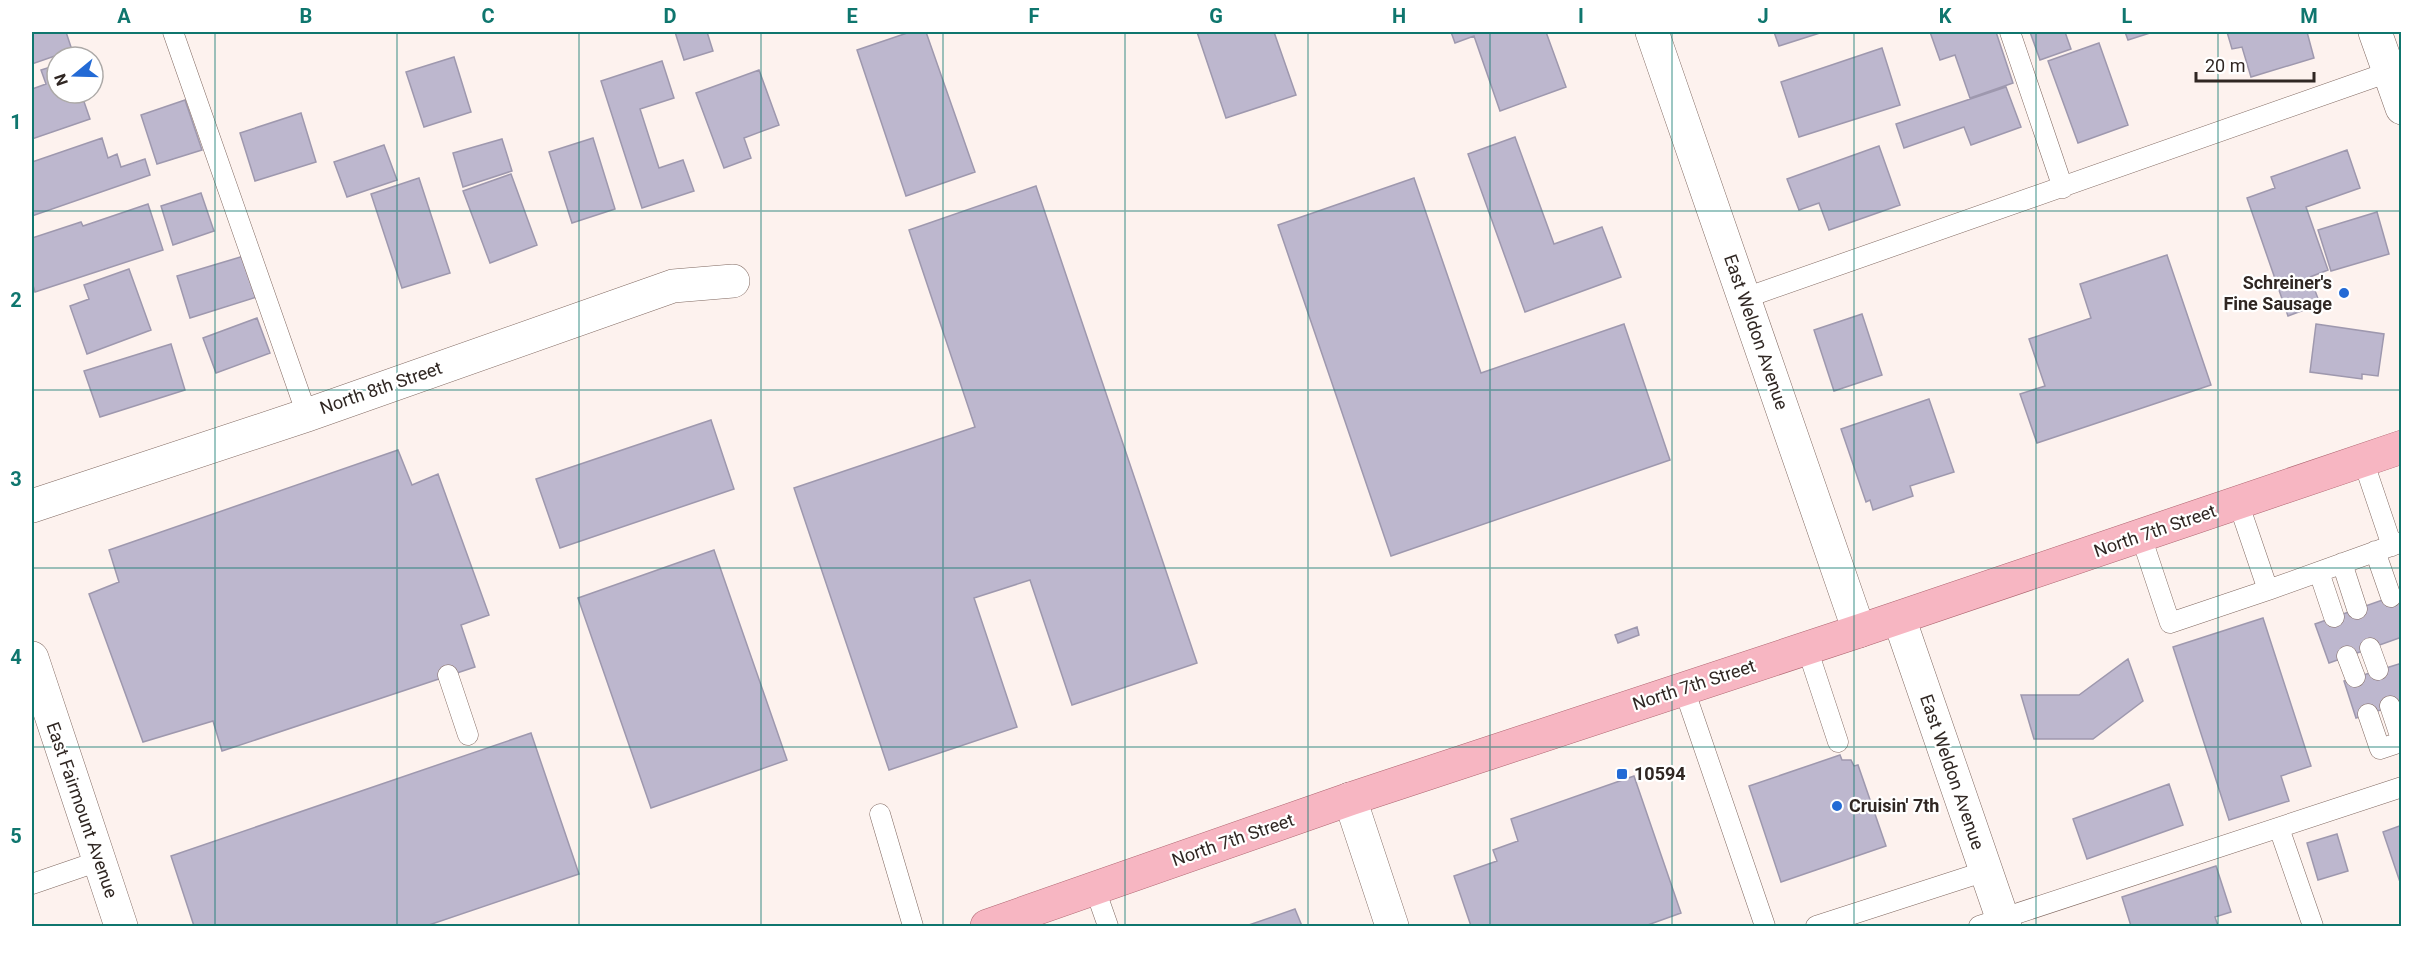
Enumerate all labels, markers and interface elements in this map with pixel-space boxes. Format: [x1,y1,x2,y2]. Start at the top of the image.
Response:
text: A [117,4,131,28]
text: B [300,4,312,28]
text: C [481,4,495,28]
text: D [664,4,677,28]
text: E [846,4,858,28]
text: F [1029,4,1040,28]
text: G [1209,4,1223,28]
text: H [1392,4,1406,28]
text: I [1578,4,1584,28]
text: J [1757,4,1769,28]
text: K [1939,4,1952,28]
text: L [2122,4,2133,28]
text: M [2300,4,2318,28]
north arrow [45,45,105,105]
scale bar [2196,45,2314,83]
text: 20 m [2205,55,2245,76]
text: N [50,71,72,88]
text: 1 [10,110,22,134]
street label: East Weldon Avenue [1720,251,1793,412]
place label: Schreiner's Fine Sausage [2223,272,2332,314]
marker: Schreiner's Fine Sausage [2337,286,2351,300]
text: 2 [10,288,22,312]
street label: North 8th Street [317,357,445,418]
text: 3 [10,467,22,491]
street label: North 7th Street [2091,500,2219,561]
text: 4 [10,645,22,669]
street label: North 7th Street [1630,655,1758,714]
street label: East Weldon Avenue [1916,691,1989,852]
street label: East Fairmount Avenue [42,719,122,901]
place label: 10594 [1634,763,1686,784]
marker: 10594 [1615,767,1629,781]
place label: Cruisin' 7th [1849,795,1939,816]
marker: Cruisin' 7th [1830,799,1844,813]
street label: North 7th Street [1169,809,1297,870]
text: 5 [10,824,22,848]

